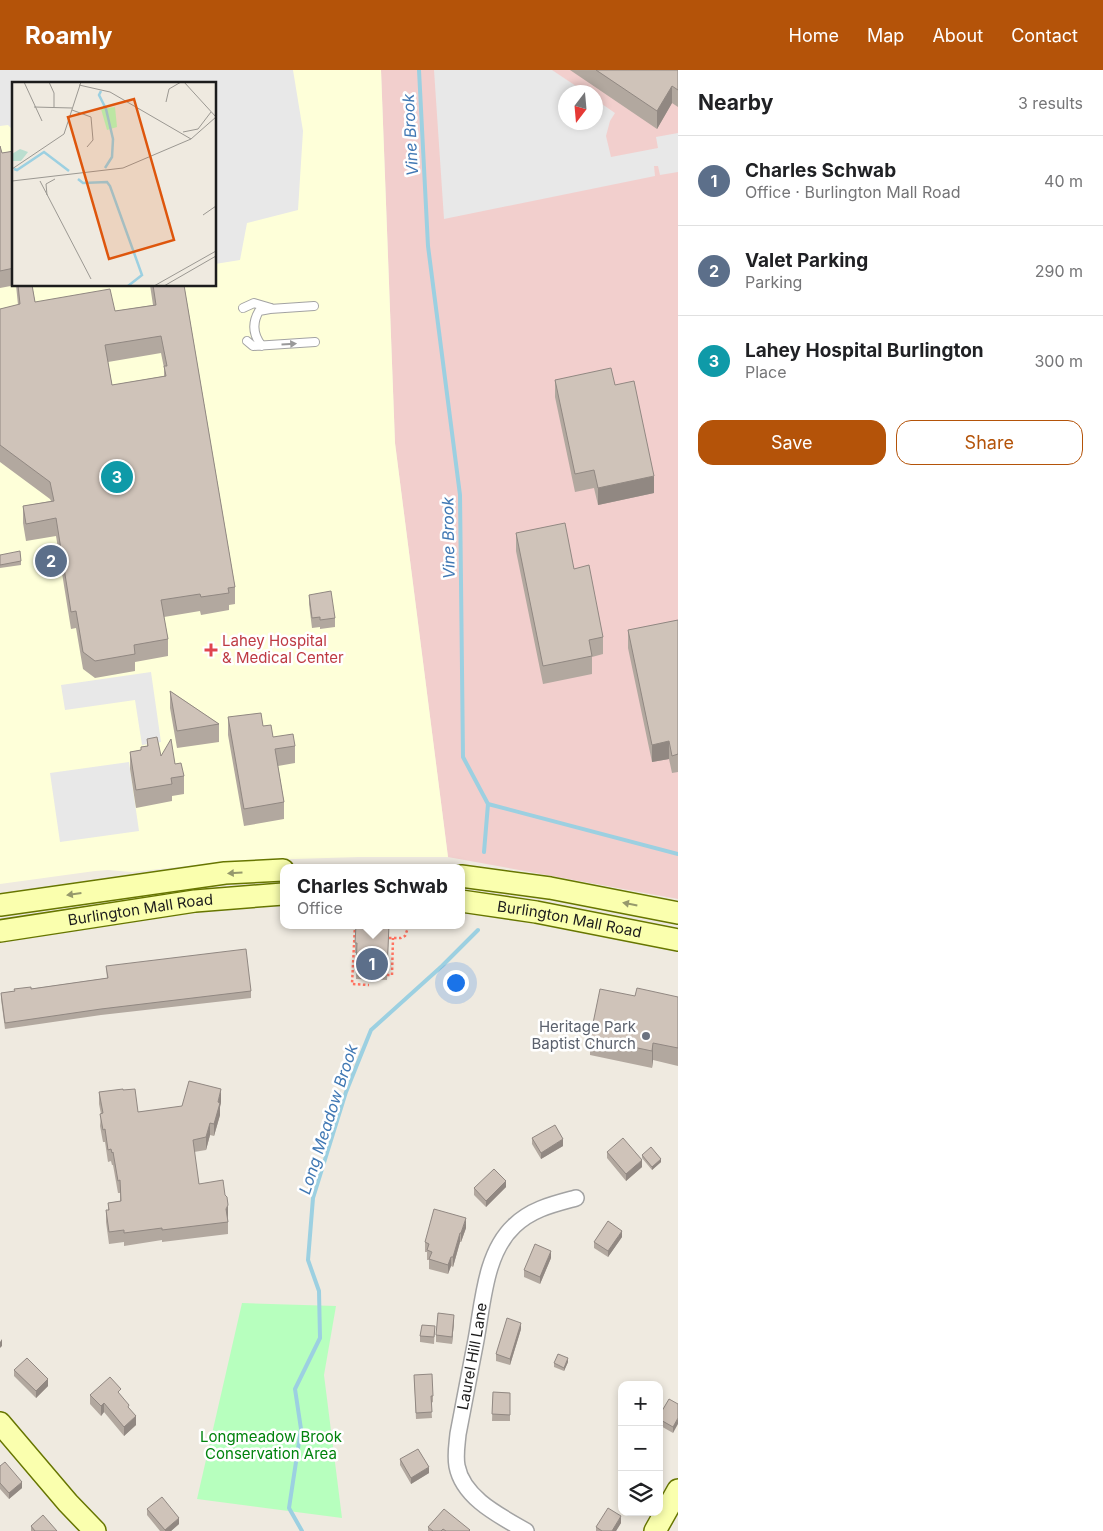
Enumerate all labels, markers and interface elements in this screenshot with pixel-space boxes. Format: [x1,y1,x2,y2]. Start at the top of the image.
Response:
text: Roamly [25,21,112,50]
text: Home [789,25,839,46]
text: Map [867,25,904,46]
text: About [932,25,983,46]
text: Contact [1011,25,1078,46]
inset map [12,82,216,286]
north arrow [558,85,603,130]
text: Nearby [698,90,773,115]
water label: Vine Brook [398,93,422,177]
text: 3 results [1018,93,1083,113]
text: Charles Schwab [745,159,896,182]
text: 1 [711,171,717,191]
text: 40 m [1044,171,1083,191]
text: Office · Burlington Mall Road [745,182,961,202]
text: Valet Parking [745,249,868,272]
text: 2 [709,261,719,281]
text: 290 m [1035,261,1083,281]
text: Parking [745,272,802,292]
text: Lahey Hospital Burlington [745,339,984,362]
one-way arrow [281,340,297,348]
text: 3 [709,351,719,371]
text: 300 m [1034,351,1083,371]
text: Place [745,362,787,382]
button: Save [698,420,886,465]
button: Share [896,420,1083,465]
pin: 3 [101,458,133,496]
water label: Vine Brook [437,496,459,579]
pin: 2 [35,542,67,580]
place label: Lahey Hospital & Medical Center [222,631,344,667]
marker: Lahey Hospital & Medical Center [204,643,218,657]
popup [280,864,465,929]
one-way arrow [226,869,242,877]
text: Charles Schwab [297,875,448,898]
street label: Burlington Mall Road [66,890,214,929]
one-way arrow [65,891,81,899]
street label: Burlington Mall Road [496,896,643,942]
text: Office [297,898,343,918]
one-way arrow [622,899,638,907]
pin: 1 [356,945,388,983]
your location [443,970,469,996]
place label: Heritage Park Baptist Church [531,1017,637,1053]
marker: Heritage Park Baptist Church [640,1030,652,1042]
water label: Long Meadow Brook [294,1041,362,1197]
street label: Laurel Hill Lane [453,1301,491,1411]
map controls [618,1381,663,1516]
button: + [618,1381,663,1426]
button: − [618,1426,663,1471]
park label: Longmeadow Brook Conservation Area [200,1427,343,1463]
button: layers [618,1471,663,1516]

